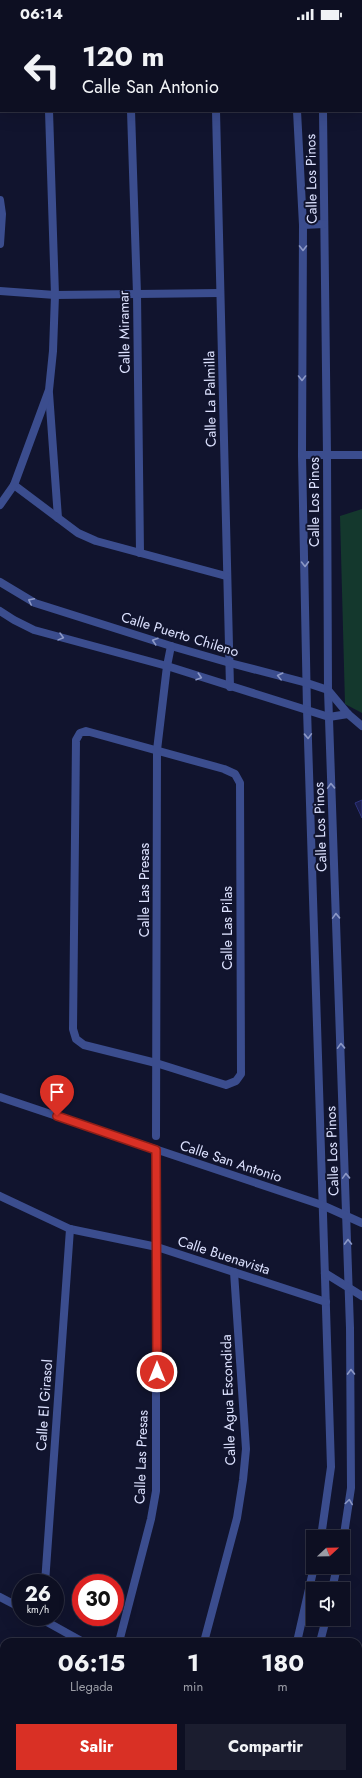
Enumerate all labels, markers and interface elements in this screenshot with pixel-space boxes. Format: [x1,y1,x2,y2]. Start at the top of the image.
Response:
text: 06:14 [20,3,63,25]
text: 120 m [82,36,165,77]
icon: left [16,44,68,96]
text: Calle San Antonio [82,74,219,100]
street label: Calle Los Pinos [300,134,322,224]
one-way arrow [299,245,307,251]
street label: Calle Miramar [113,290,135,374]
street label: Calle La Palmilla [199,351,221,447]
one-way arrow [298,375,306,381]
street label: Calle Los Pinos [304,457,324,547]
one-way arrow [301,561,309,567]
one-way arrow [28,598,36,606]
street label: Calle Puerto Chileno [119,607,242,662]
one-way arrow [57,632,64,641]
one-way arrow [152,637,159,646]
one-way arrow [196,672,203,681]
one-way arrow [277,672,284,681]
one-way arrow [304,733,312,739]
street label: Calle Los Pinos [308,781,332,872]
one-way arrow [327,783,336,789]
street label: Calle Las Presas [134,843,154,937]
street label: Calle Las Pilas [217,886,237,970]
one-way arrow [332,913,340,919]
one-way arrow [337,1043,345,1049]
pin [40,1075,74,1116]
icon: arrive [46,1081,68,1103]
street label: Calle Los Pinos [320,1105,344,1196]
street label: Calle San Antonio [177,1135,285,1187]
one-way arrow [341,1173,350,1179]
street label: Calle Buenavista [175,1231,273,1279]
one-way arrow [343,1239,352,1245]
street label: Calle Agua Escondida [216,1334,240,1466]
position arrow [136,1351,178,1393]
street label: Calle El Girasol [31,1359,57,1451]
one-way arrow [346,1369,355,1375]
street label: Calle Las Presas [129,1409,153,1504]
one-way arrow [344,1499,353,1505]
north arrow [306,1530,350,1574]
map controls [306,1530,350,1626]
speed limit sign: 30 [72,1574,124,1626]
text: 26 [25,1580,51,1609]
button: sound [306,1582,350,1626]
text: km/h [27,1602,49,1617]
text: 06:15 [58,1645,125,1680]
text: 1 [187,1645,199,1680]
text: 180 [261,1645,304,1680]
text: Llegada [70,1677,113,1696]
text: min [183,1677,203,1696]
text: m [278,1677,288,1696]
button: Salir [16,1724,177,1770]
button: Compartir [185,1724,346,1770]

